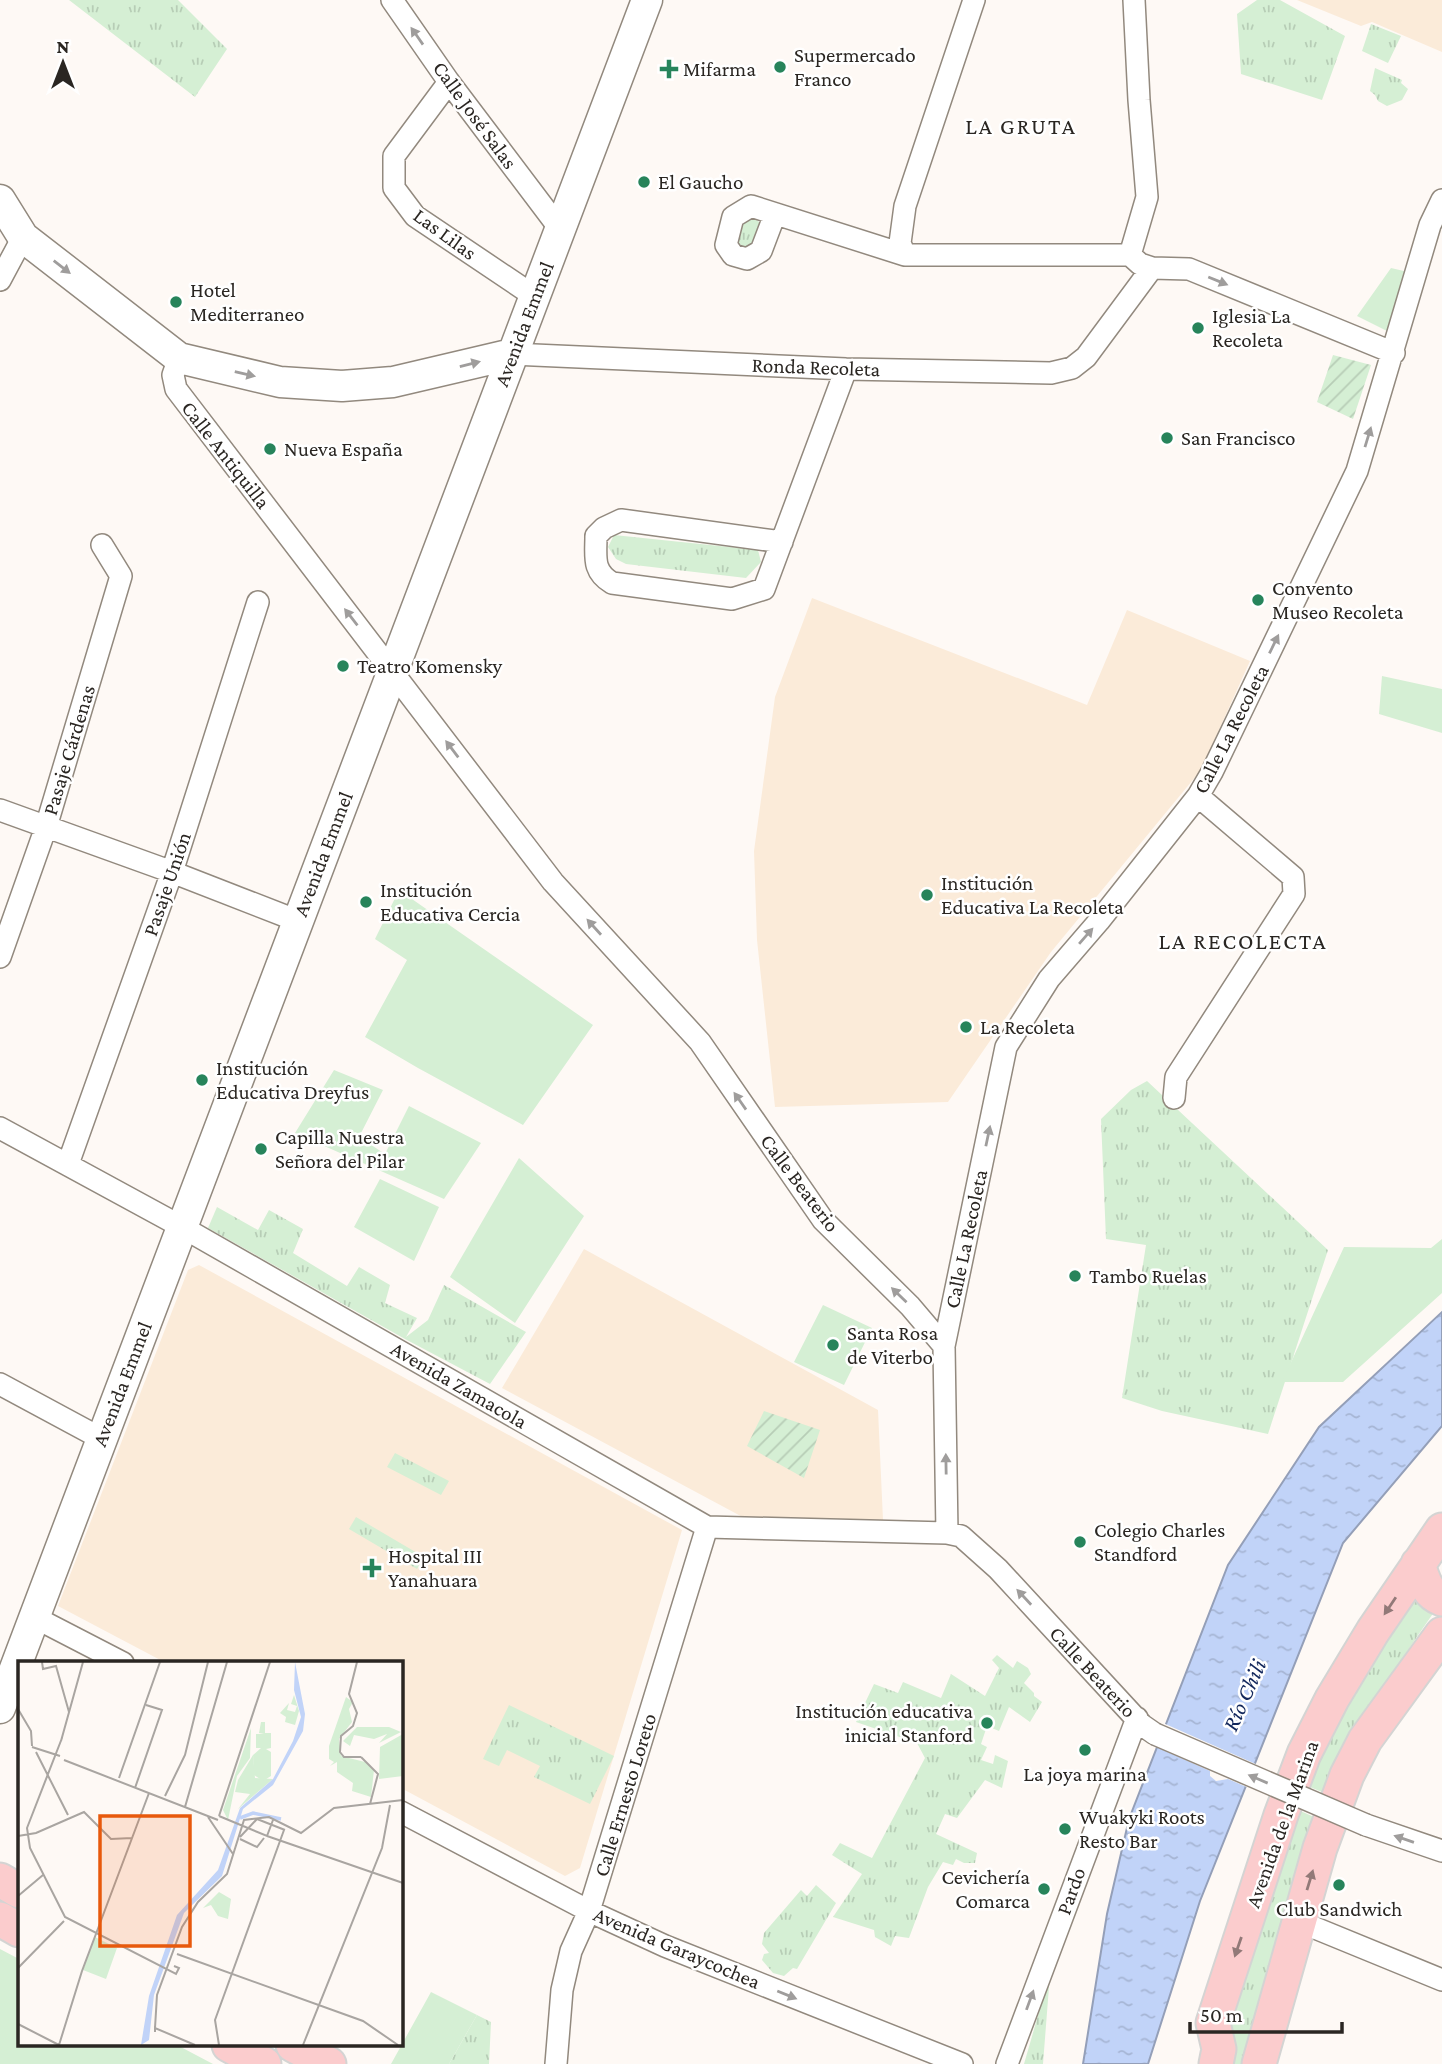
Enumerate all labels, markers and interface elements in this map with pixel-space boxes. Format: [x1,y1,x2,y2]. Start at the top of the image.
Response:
one-way arrow [410,27,424,45]
north arrow [28,28,98,98]
text: N [57,36,70,57]
place label: Supermercado Franco [794,43,916,91]
street label: Calle José Salas [428,56,522,174]
place label: Mifarma [683,57,756,81]
marker: Supermercado Franco [772,59,788,75]
marker: Mifarma [661,61,677,77]
district label: LA GRUTA [965,113,1077,139]
place label: El Gaucho [658,170,743,194]
marker: El Gaucho [636,174,652,190]
street label: Las Lilas [409,203,481,265]
street label: Avenida Emmel [489,258,559,390]
one-way arrow [52,260,70,275]
one-way arrow [1208,275,1229,286]
place label: Hotel Mediterraneo [190,278,304,326]
marker: Hotel Mediterraneo [168,294,184,310]
place label: Iglesia La Recoleta [1212,304,1291,352]
marker: Iglesia La Recoleta [1190,320,1206,336]
street label: Ronda Recoleta [751,353,881,381]
one-way arrow [459,358,481,369]
one-way arrow [235,368,257,379]
street label: Calle Antiquilla [177,396,276,514]
place label: San Francisco [1181,426,1296,450]
one-way arrow [1363,426,1374,447]
marker: San Francisco [1159,430,1175,446]
place label: Nueva España [284,437,403,461]
marker: Nueva España [262,441,278,457]
place label: Convento Museo Recoleta [1272,576,1404,624]
marker: Convento Museo Recoleta [1250,592,1266,608]
one-way arrow [344,608,358,626]
one-way arrow [1269,634,1280,654]
place label: Teatro Komensky [357,654,502,678]
marker: Teatro Komensky [335,658,351,674]
street label: Calle La Recoleta [1188,660,1274,797]
street label: Pasaje Cárdenas [38,682,100,818]
one-way arrow [445,741,460,759]
street label: Avenida Emmel [288,788,358,920]
street label: Pasaje Unión [138,829,196,939]
place label: Institución Educativa La Recoleta [941,871,1124,919]
place label: Institución Educativa Cercia [380,878,520,926]
marker: Institución Educativa La Recoleta [919,887,935,903]
marker: Institución Educativa Cercia [358,894,374,910]
one-way arrow [587,919,603,936]
one-way arrow [1078,927,1094,945]
district label: LA RECOLECTA [1158,928,1328,954]
place label: La Recoleta [980,1015,1075,1039]
marker: La Recoleta [958,1019,974,1035]
place label: Institución Educativa Dreyfus [216,1056,369,1104]
marker: Institución Educativa Dreyfus [194,1072,210,1088]
one-way arrow [734,1091,747,1110]
place label: Capilla Nuestra Señora del Pilar [275,1125,405,1173]
one-way arrow [983,1125,994,1147]
street label: Calle Beaterio [755,1129,845,1237]
marker: Capilla Nuestra Señora del Pilar [253,1141,269,1157]
street label: Calle La Recoleta [940,1167,992,1311]
place label: Tambo Ruelas [1089,1264,1207,1288]
marker: Tambo Ruelas [1067,1268,1083,1284]
one-way arrow [891,1287,908,1303]
street label: Avenida Emmel [87,1318,157,1450]
place label: Santa Rosa de Viterbo [847,1321,938,1369]
street label: Avenida Zamacola [387,1336,532,1434]
marker: Santa Rosa de Viterbo [825,1337,841,1353]
one-way arrow [940,1453,952,1475]
place label: Colegio Charles Standford [1094,1518,1225,1566]
marker: Colegio Charles Standford [1072,1534,1088,1550]
place label: Hospital III Yanahuara [388,1544,482,1592]
marker: Hospital III Yanahuara [362,1558,382,1578]
one-way arrow [1016,1589,1032,1606]
one-way arrow [1383,1597,1396,1616]
street label: Calle Beaterio [1045,1621,1141,1723]
water label: Río Chili [1217,1654,1272,1735]
inset map [18,1661,402,2046]
place label: Institución educativa inicial Stanford [795,1699,973,1747]
street label: Calle Ernesto Loreto [589,1711,661,1879]
marker: Institución educativa inicial Stanford [979,1715,995,1731]
street label: Avenida de la Marina [1241,1737,1324,1911]
marker: La joya marina [1077,1742,1093,1758]
place label: La joya marina [1023,1762,1147,1786]
one-way arrow [1248,1773,1269,1784]
place label: Wuakyki Roots Resto Bar [1079,1805,1205,1853]
marker: Wuakyki Roots Resto Bar [1057,1821,1073,1837]
one-way arrow [1393,1833,1414,1844]
street label: Pardo [1051,1864,1091,1918]
place label: Cevichería Comarca [942,1865,1030,1913]
one-way arrow [1306,1870,1316,1891]
marker: Club Sandwich [1331,1877,1347,1893]
marker: Cevichería Comarca [1036,1881,1052,1897]
place label: Club Sandwich [1276,1897,1402,1921]
street label: Avenida Garaycochea [590,1902,764,1994]
one-way arrow [1232,1936,1243,1957]
one-way arrow [777,1989,798,2000]
one-way arrow [1025,1990,1036,2011]
scale bar [1190,1990,1342,2034]
text: 50 m [1200,2003,1243,2027]

